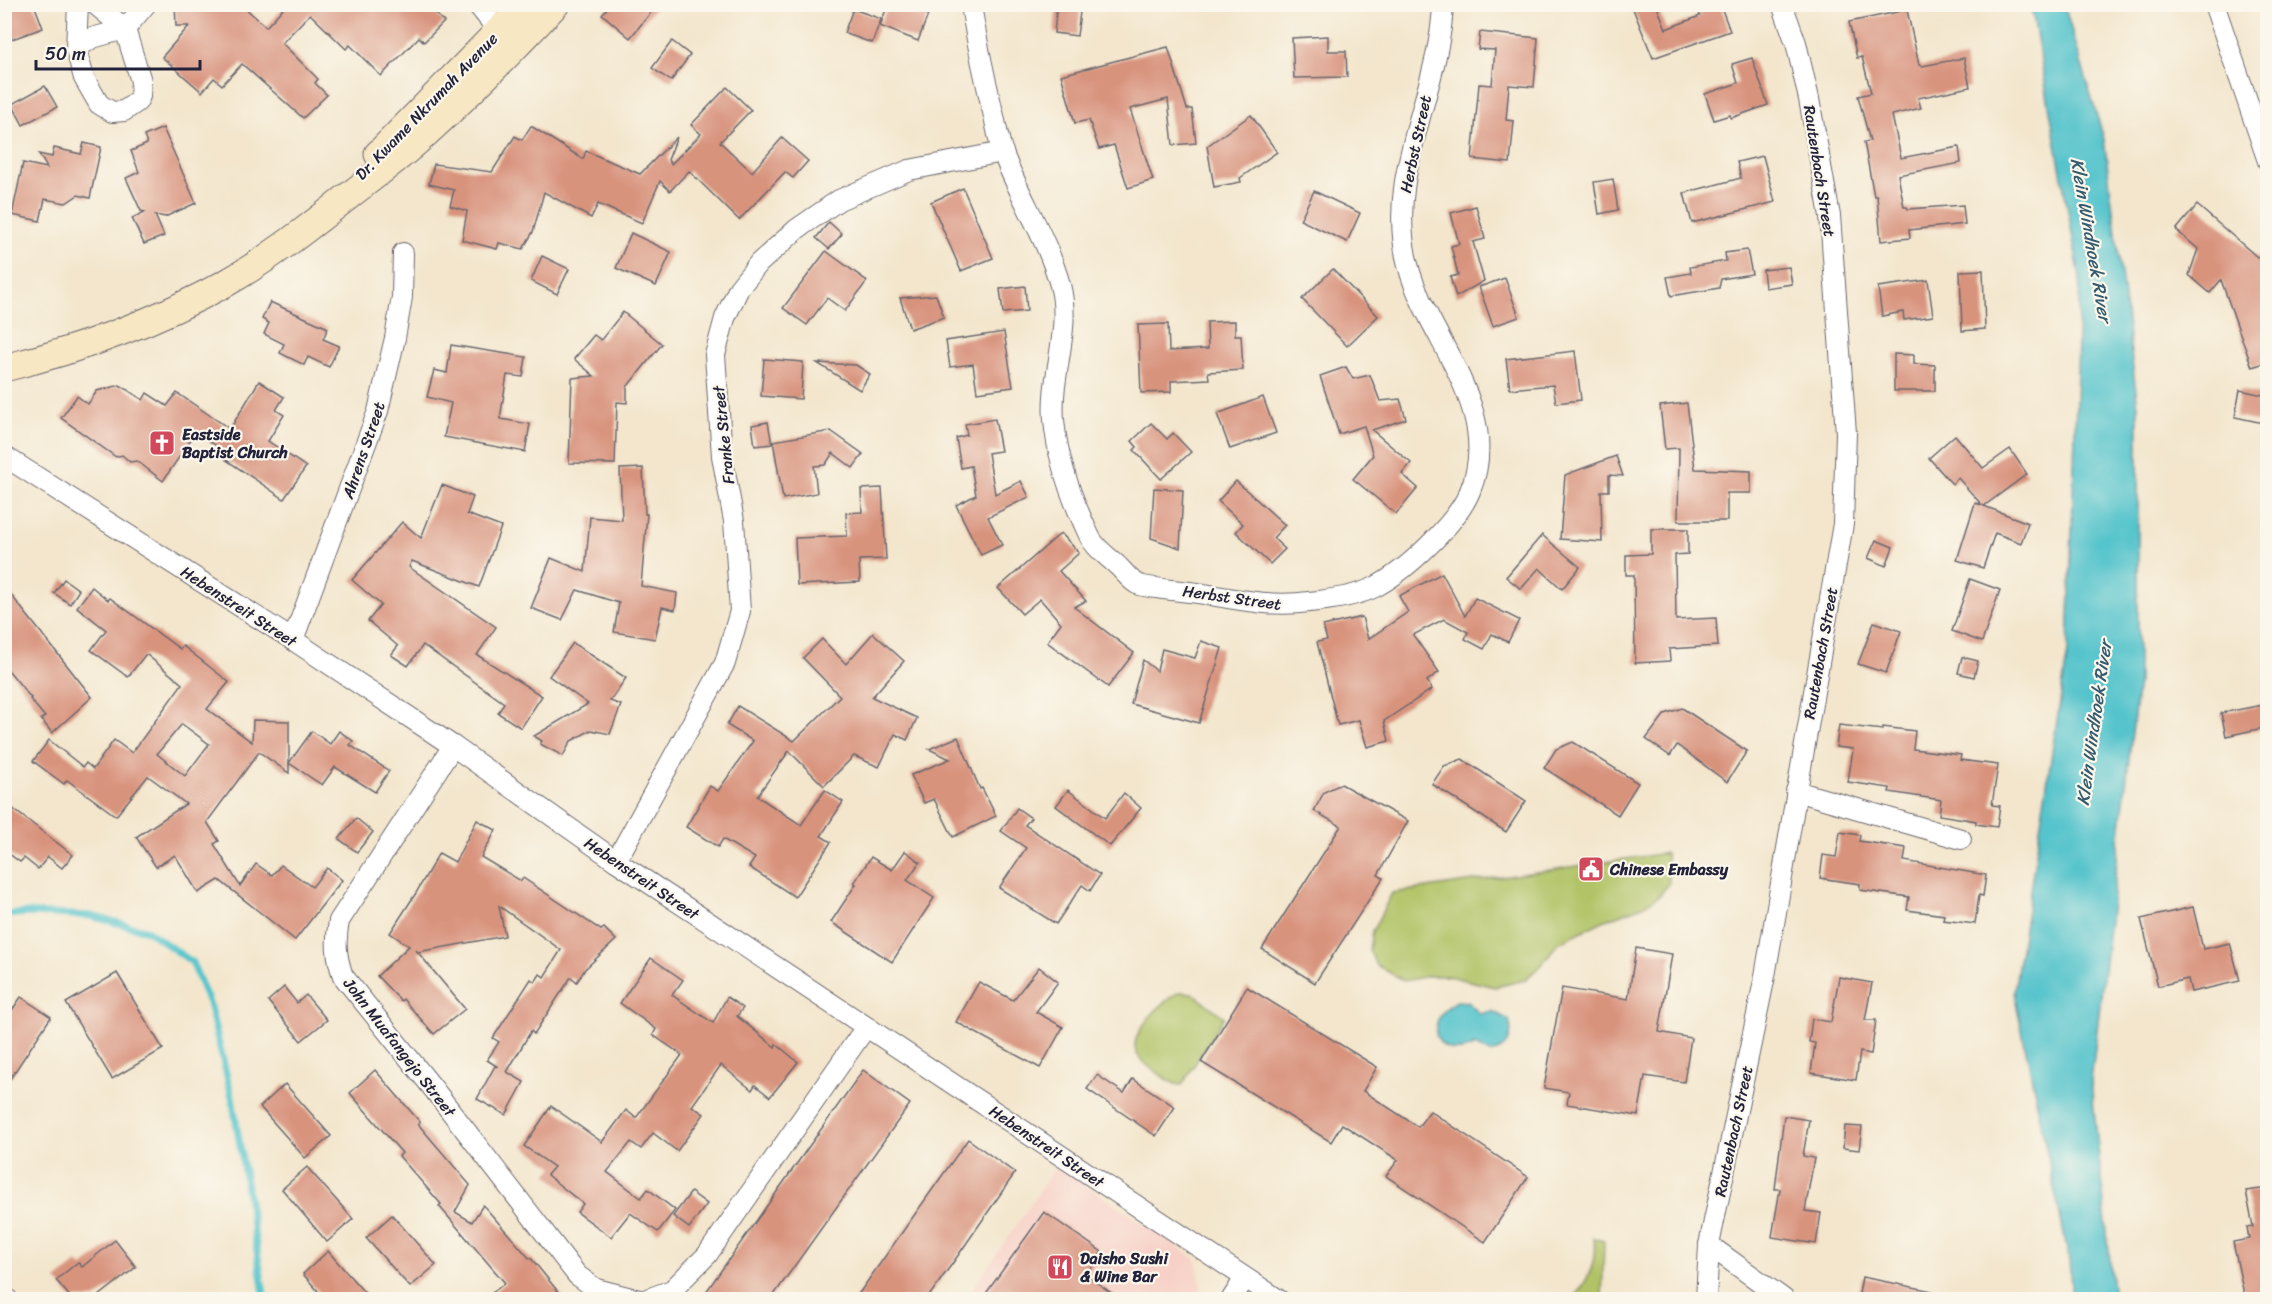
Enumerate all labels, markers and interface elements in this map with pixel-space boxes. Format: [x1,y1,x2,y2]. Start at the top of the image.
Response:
street label: Dr. Kwame Nkrumah Avenue [348,26,505,187]
scale bar [36,33,200,71]
text: 50 m [45,38,86,70]
street label: Herbst Street [1391,92,1440,196]
street label: Rautenbach Street [1795,103,1844,239]
water label: Klein Windhoek River [2061,155,2122,328]
street label: Franke Street [704,384,743,486]
street label: Ahrens Street [333,398,394,504]
place label: Eastside Baptist Church [182,420,288,467]
church icon: Eastside Baptist Church [147,428,177,458]
street label: Hebenstreit Street [175,558,303,655]
street label: Herbst Street [1181,576,1283,619]
street label: Rautenbach Street [1795,585,1846,721]
water label: Klein Windhoek River [2067,635,2122,807]
street label: Hebenstreit Street [578,829,706,928]
public building icon: Chinese Embassy [1576,854,1606,884]
place label: Chinese Embassy [1609,855,1729,884]
street label: John Muafangejo Street [335,971,464,1124]
street label: Rautenbach Street [1705,1063,1762,1199]
street label: Hebenstreit Street [983,1097,1111,1196]
place label: Daisho Sushi & Wine Bar [1080,1244,1169,1291]
restaurant icon: Daisho Sushi & Wine Bar [1045,1252,1075,1282]

